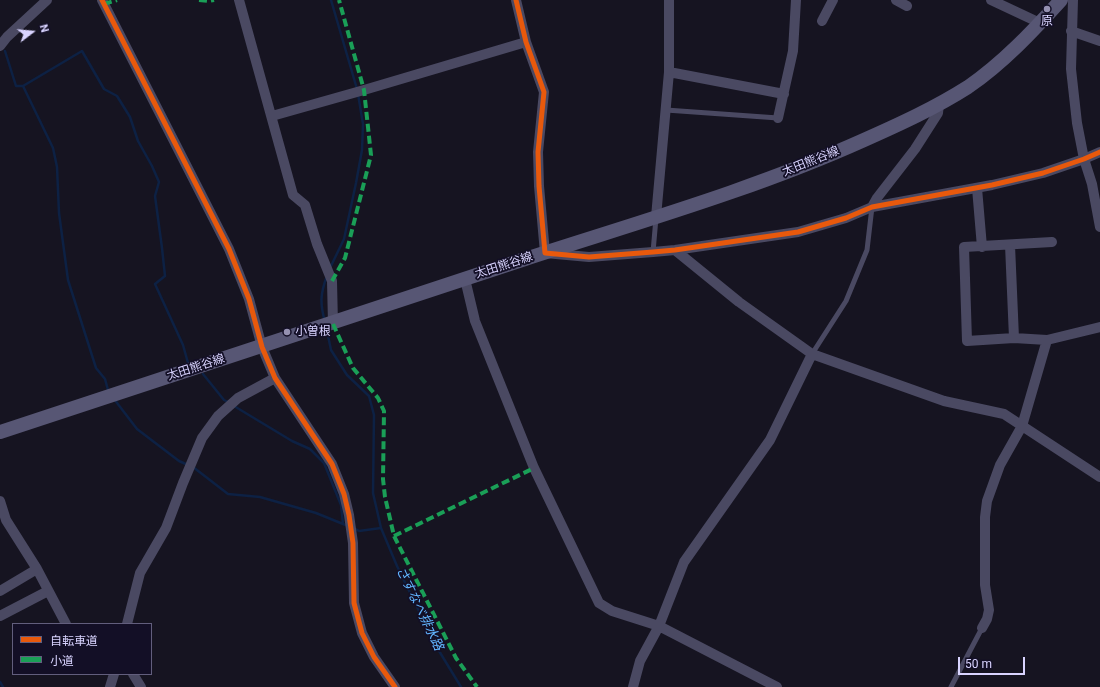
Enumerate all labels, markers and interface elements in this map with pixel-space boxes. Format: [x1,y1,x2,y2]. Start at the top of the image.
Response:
marker: 原 [1042,4,1052,14]
north arrow [12,12,52,52]
place label: 原 [1041,15,1053,29]
text: N [37,23,51,34]
street label: 太田熊谷線 [780,144,842,180]
street label: 太田熊谷線 [473,250,535,282]
place label: 小曽根 [295,325,331,339]
marker: 小曽根 [282,327,292,337]
street label: 太田熊谷線 [165,352,227,384]
water label: さすなべ排水路 [392,565,446,653]
legend [12,623,152,675]
text: 自転車道 [50,634,98,648]
scale bar [960,649,1027,675]
text: 小道 [50,654,74,668]
text: 50 m [965,657,992,671]

